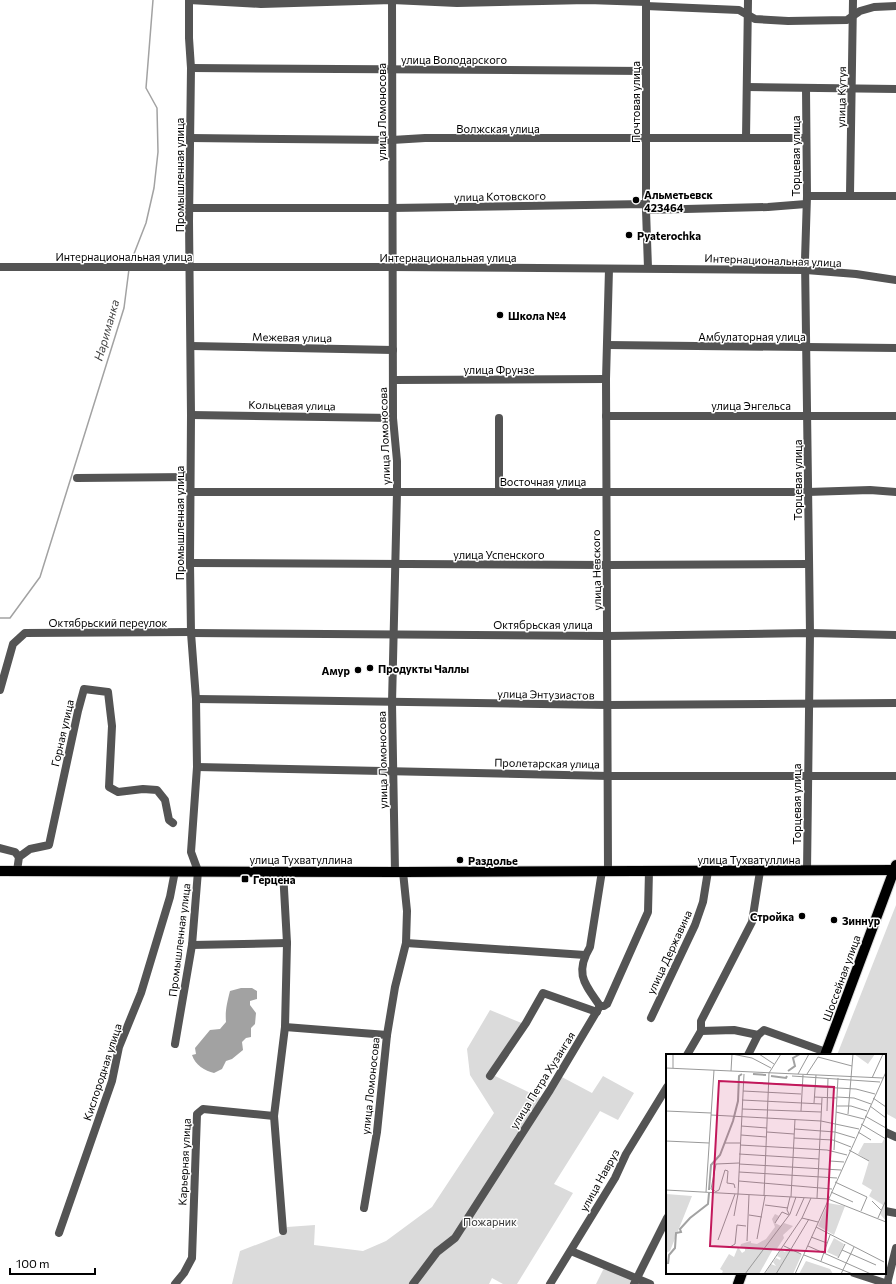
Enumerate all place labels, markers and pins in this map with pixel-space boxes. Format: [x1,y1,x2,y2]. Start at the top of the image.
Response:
place label: Альметьевск 423464 [644,188,714,214]
marker: Альметьевск 423464 [631,195,641,205]
place label: Pyaterochka [637,229,701,242]
marker: Pyaterochka [624,230,634,240]
place label: Школа №4 [508,309,567,322]
marker: Школа №4 [495,310,505,320]
place label: Продукты Чаллы [378,662,469,675]
marker: Продукты Чаллы [365,663,375,673]
place label: Амур [322,664,351,677]
marker: Амур [353,665,363,675]
place label: Раздолье [468,854,518,867]
marker: Раздолье [455,855,465,865]
place label: Герцена [253,873,296,886]
marker: Герцена [240,874,250,884]
place label: Стройка [750,910,794,923]
marker: Стройка [797,911,807,921]
place label: Зиннур [842,914,881,927]
marker: Зиннур [829,915,839,925]

